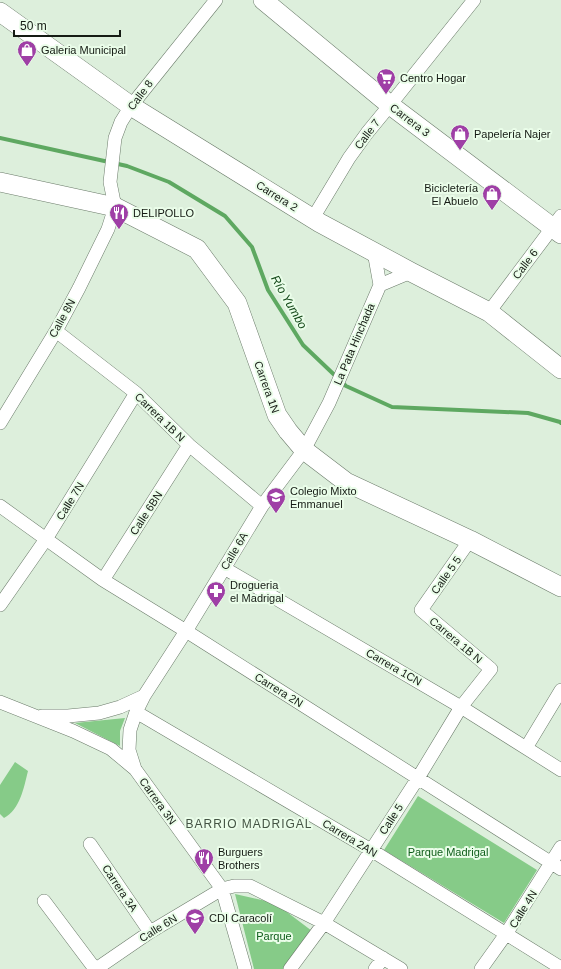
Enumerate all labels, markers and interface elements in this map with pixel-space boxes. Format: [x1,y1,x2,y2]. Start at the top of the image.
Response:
scale bar [14,12,120,38]
text: 50 m [20,19,47,33]
shop icon: Galeria Municipal [16,39,38,67]
place label: Galeria Municipal [41,44,126,56]
supermarket icon: Centro Hogar [375,67,397,95]
place label: Centro Hogar [400,72,466,84]
street label: Calle 8 [125,78,155,112]
street label: Carrera 3 [388,101,432,139]
street label: Calle 7 [352,117,382,151]
shop icon: Papelería Najer [449,123,471,151]
place label: Papelería Najer [474,128,551,140]
street label: Carrera 2 [254,179,300,213]
place label: Bicicletería El Abuelo [424,182,479,207]
shop icon: Bicicletería El Abuelo [481,183,503,211]
restaurant icon: DELIPOLLO [108,202,130,230]
place label: DELIPOLLO [133,207,195,219]
street label: Calle 6 [510,247,540,281]
water label: Río Yumbo [268,273,310,331]
street label: Calle 8N [47,297,77,339]
street label: La Pata Hinchada [331,301,377,387]
street label: Carrera 1N [252,359,282,415]
street label: Carrera 1B N [133,390,188,444]
street label: Calle 7N [54,480,86,522]
place label: Colegio Mixto Emmanuel [290,485,357,510]
school or university icon: Colegio Mixto Emmanuel [265,486,287,514]
street label: Calle 6BN [127,489,165,537]
street label: Calle 6A [218,530,250,572]
street label: Calle 5 5 [429,554,463,596]
place label: Drogueria el Madrigal [230,579,284,604]
pharmacy icon: Drogueria el Madrigal [205,580,227,608]
street label: Carrera 1B N [427,615,485,665]
street label: Carrera 1CN [364,646,424,688]
street label: Carrera 2N [253,670,305,710]
street label: Carrera 3N [137,775,179,827]
street label: Calle 5 [377,801,405,837]
district label: BARRIO MADRIGAL [185,817,313,831]
street label: Carrera 2AN [320,817,380,859]
place label: Burguers Brothers [218,846,263,871]
park label: Parque Madrigal [408,846,488,858]
restaurant icon: Burguers Brothers [193,847,215,875]
street label: Carrera 3A [100,862,140,914]
street label: Calle 4N [507,888,539,930]
school or university icon: CDI Caracolí [184,907,206,935]
street label: Calle 6N [137,912,179,944]
place label: CDI Caracolí [209,912,272,924]
park label: Parque [256,930,292,942]

